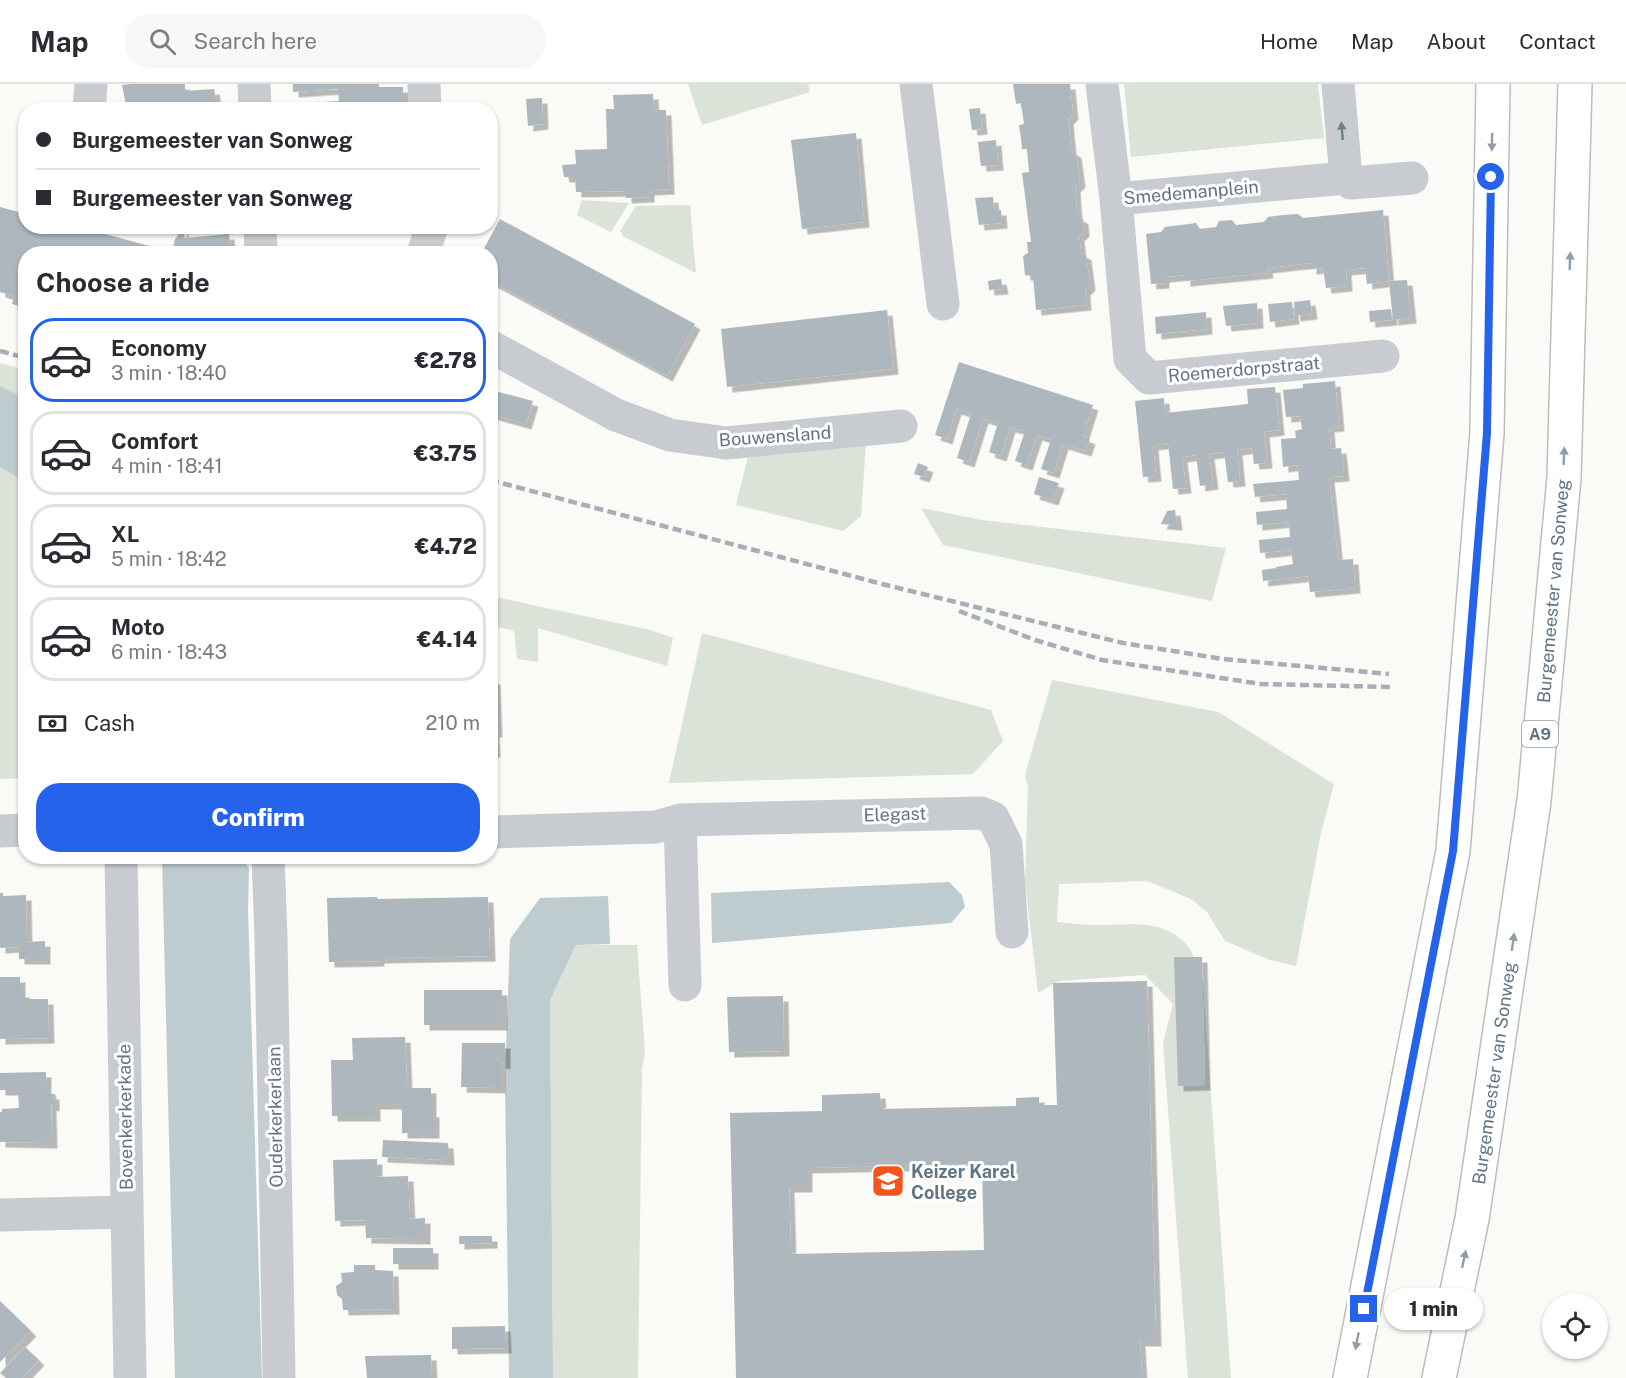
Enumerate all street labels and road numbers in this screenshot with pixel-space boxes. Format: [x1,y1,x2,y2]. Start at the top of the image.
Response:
street label: Smedemanplein [1123,176,1259,208]
street label: Roemerdorpstraat [1167,352,1321,386]
street label: Bouwensland [718,422,832,450]
street label: Burgemeester van Sonweg [1533,478,1573,704]
road number: A9 [1522,721,1558,747]
street label: Elegast [863,802,927,826]
street label: Burgemeester van Sonweg [1468,960,1520,1186]
street label: Bovenkerkerkade [113,1044,137,1190]
street label: Ouderkerkerlaan [263,1046,287,1188]

